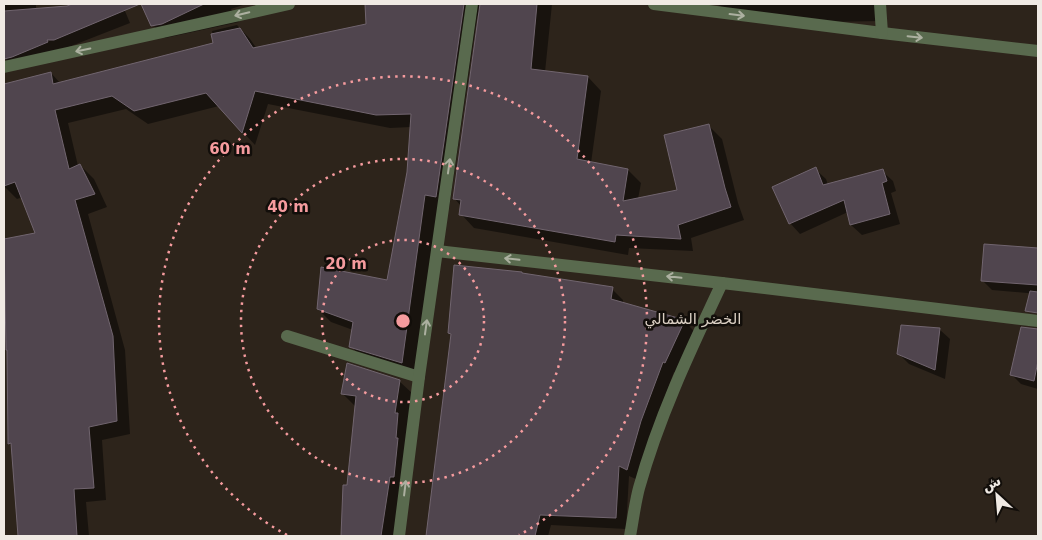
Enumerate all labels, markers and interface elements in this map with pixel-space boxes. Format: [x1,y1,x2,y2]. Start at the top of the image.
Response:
one-way arrow [234,10,250,19]
one-way arrow [729,10,745,20]
one-way arrow [907,32,923,42]
one-way arrow [76,45,92,55]
text: 60 m [209,140,251,158]
one-way arrow [444,158,454,174]
text: 40 m [267,198,309,216]
one-way arrow [504,254,520,264]
text: 20 m [325,255,367,273]
one-way arrow [666,272,682,282]
district label: الخضر الشمالي [645,310,741,329]
centre of rings [394,312,412,330]
one-way arrow [421,319,431,335]
north arrow [972,470,1022,520]
text: ش [979,472,1003,495]
one-way arrow [400,480,410,496]

